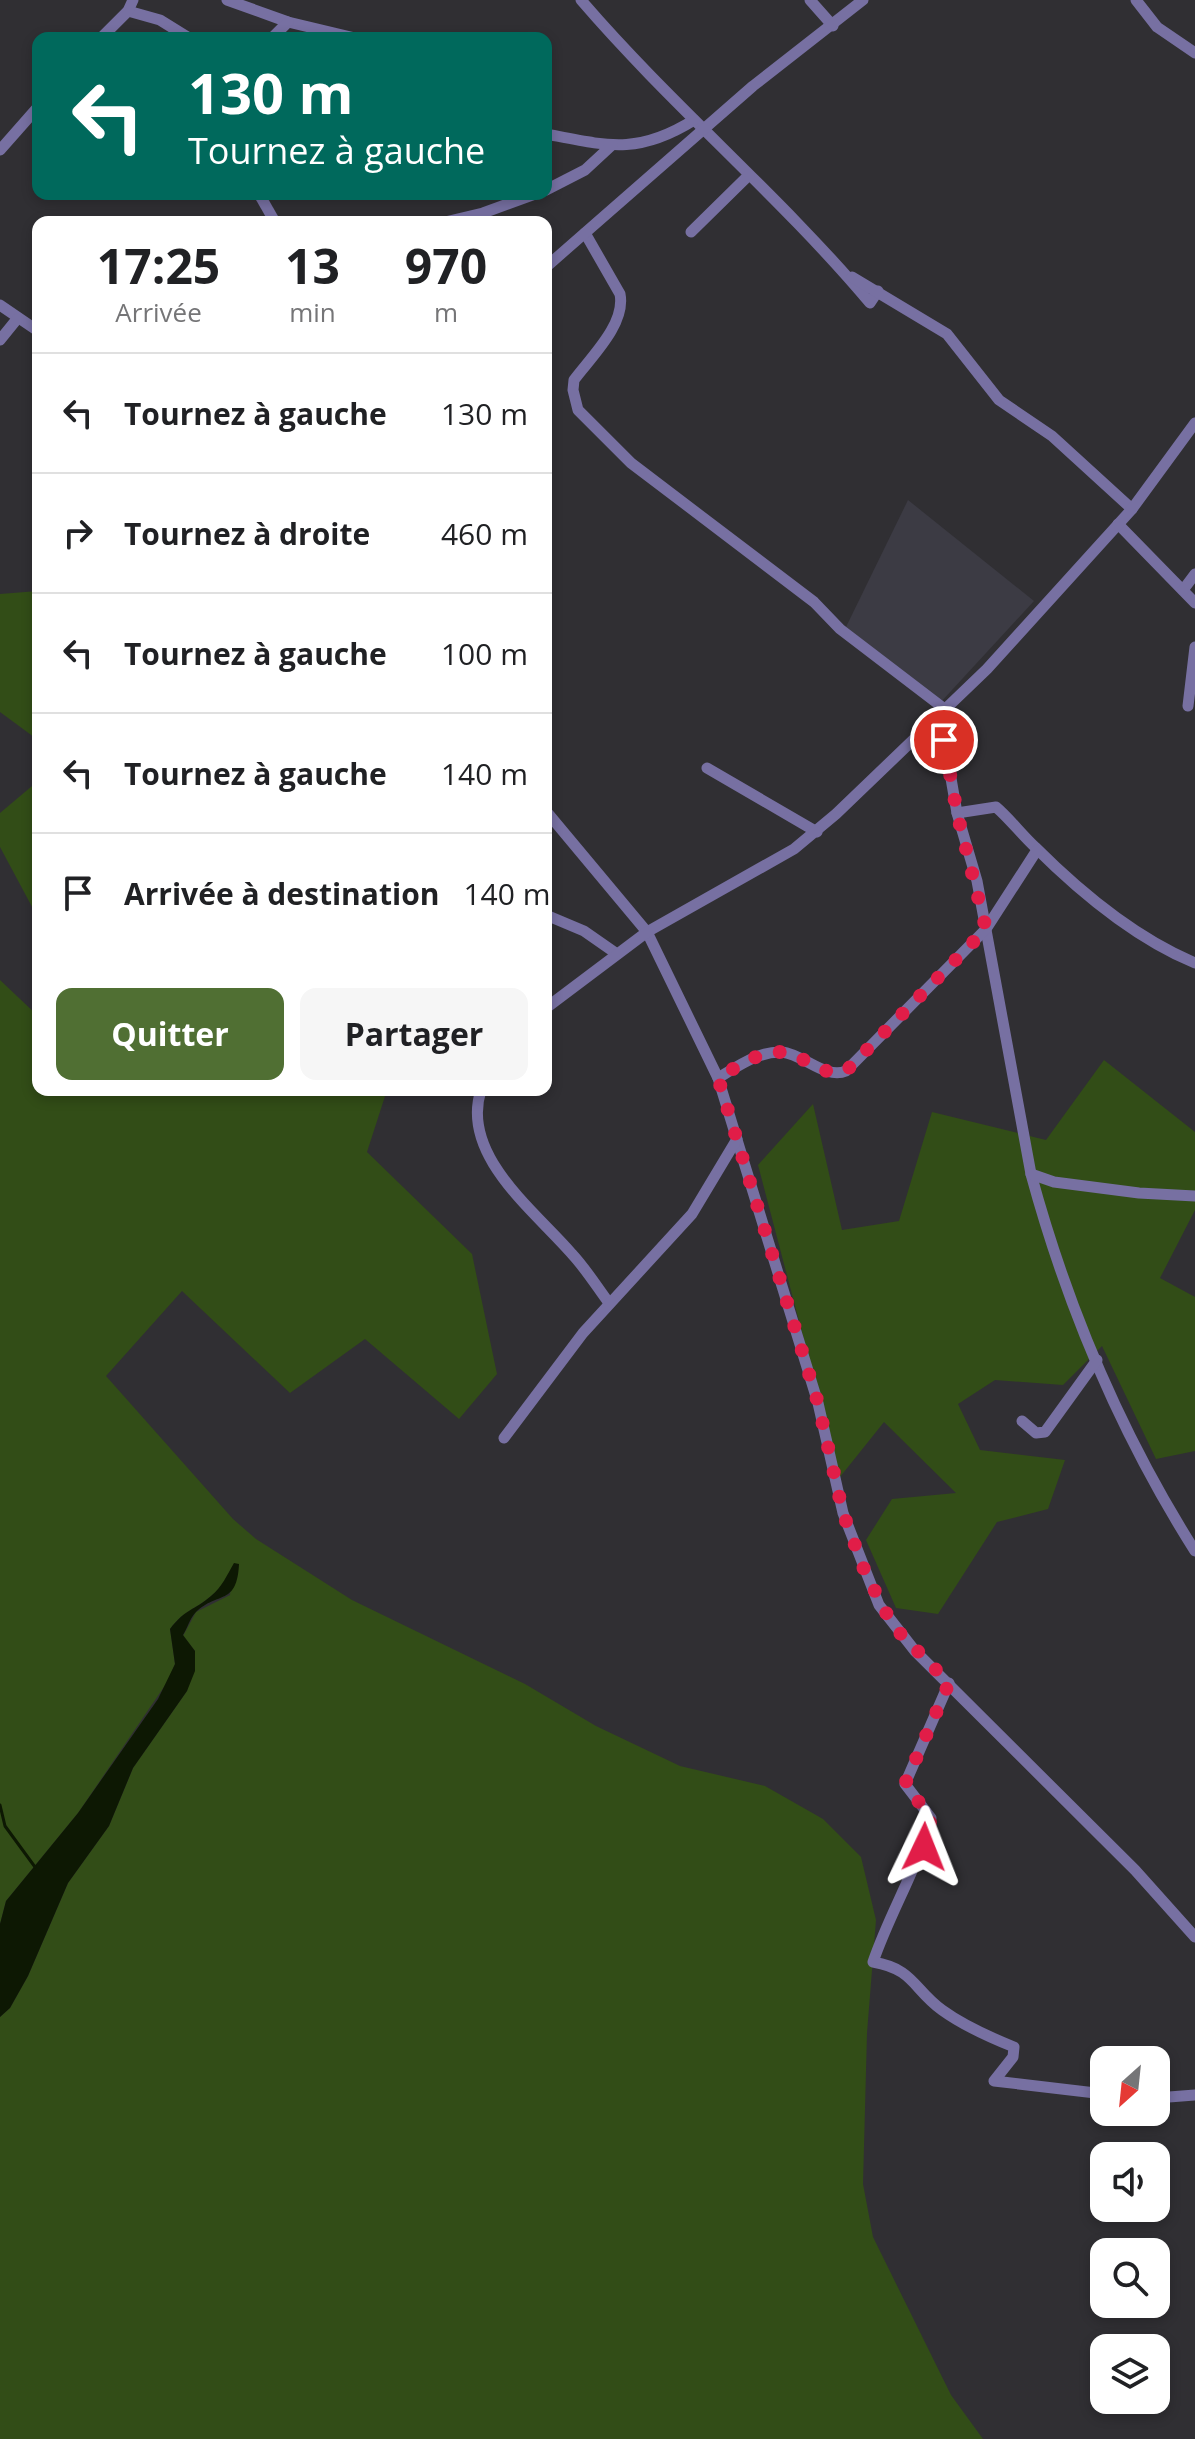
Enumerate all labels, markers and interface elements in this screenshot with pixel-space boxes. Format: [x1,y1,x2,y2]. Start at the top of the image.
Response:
text: 130 m [188,54,354,130]
icon: left [56,64,160,168]
text: Tournez à gauche [188,126,485,175]
text: 17:25 [97,233,220,298]
text: 13 [285,233,340,298]
text: 970 [405,233,487,298]
text: Arrivée [115,294,202,330]
text: min [289,294,336,330]
text: m [434,294,458,330]
icon: left [56,391,100,435]
text: Tournez à gauche [124,393,387,434]
text: 130 m [441,393,528,434]
icon: right [56,511,100,555]
text: Tournez à droite [124,513,370,554]
text: 460 m [441,513,528,554]
icon: left [56,631,100,675]
text: Tournez à gauche [124,633,387,674]
text: 100 m [441,633,528,674]
pin [910,706,978,774]
icon: arrive [922,718,966,762]
icon: left [56,751,100,795]
text: Tournez à gauche [124,753,387,794]
text: 140 m [441,753,528,794]
icon: arrive [56,871,100,915]
text: Arrivée à destination [124,873,439,914]
text: 140 m [463,873,550,914]
button: Quitter [56,988,284,1080]
button: Partager [300,988,528,1080]
position arrow [882,1805,966,1889]
north arrow [1090,2046,1170,2126]
map controls [1090,2046,1170,2414]
button: sound [1090,2142,1170,2222]
button: search [1090,2238,1170,2318]
button: layers [1090,2334,1170,2414]

